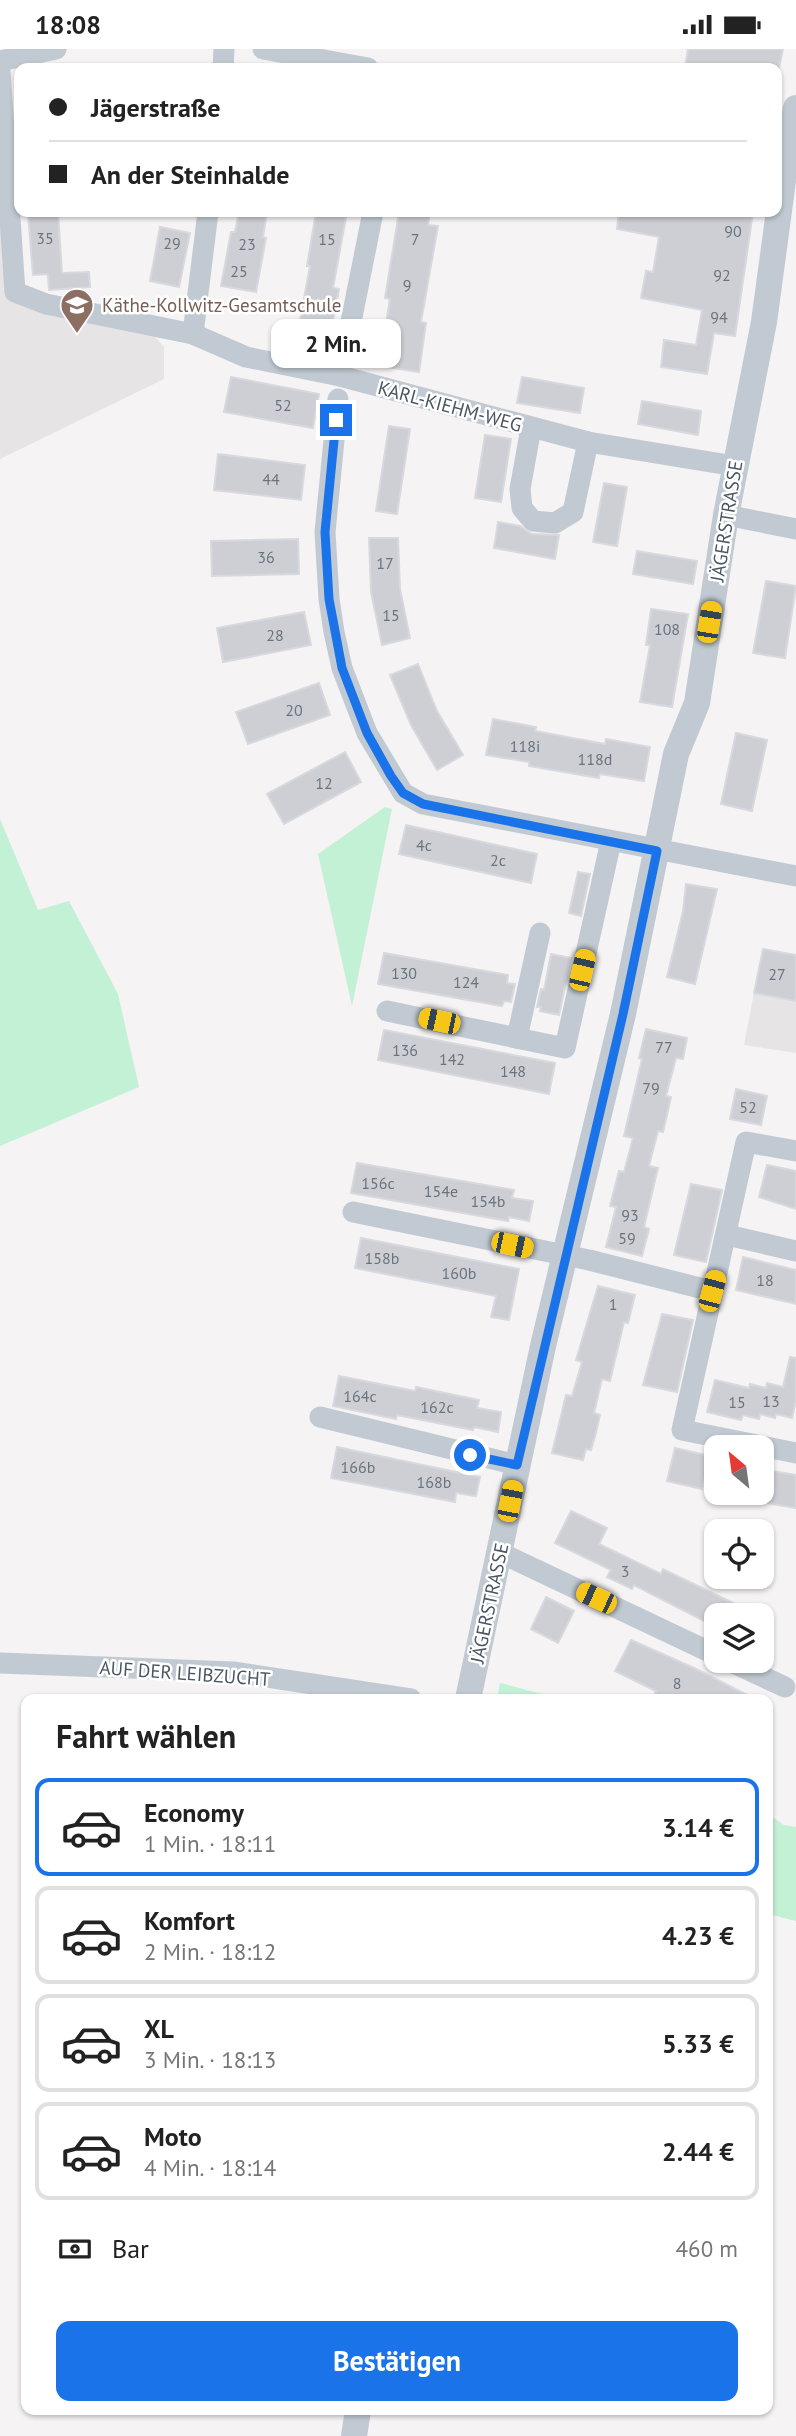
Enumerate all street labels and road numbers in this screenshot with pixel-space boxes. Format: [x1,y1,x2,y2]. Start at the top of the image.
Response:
street label: KARL-KIEHM-WEG [375,375,525,437]
street label: JÄGERSTRASSE [704,459,747,584]
street label: JÄGERSTRASSE [464,1541,513,1666]
street label: AUF DER LEIBZUCHT [99,1655,272,1691]

